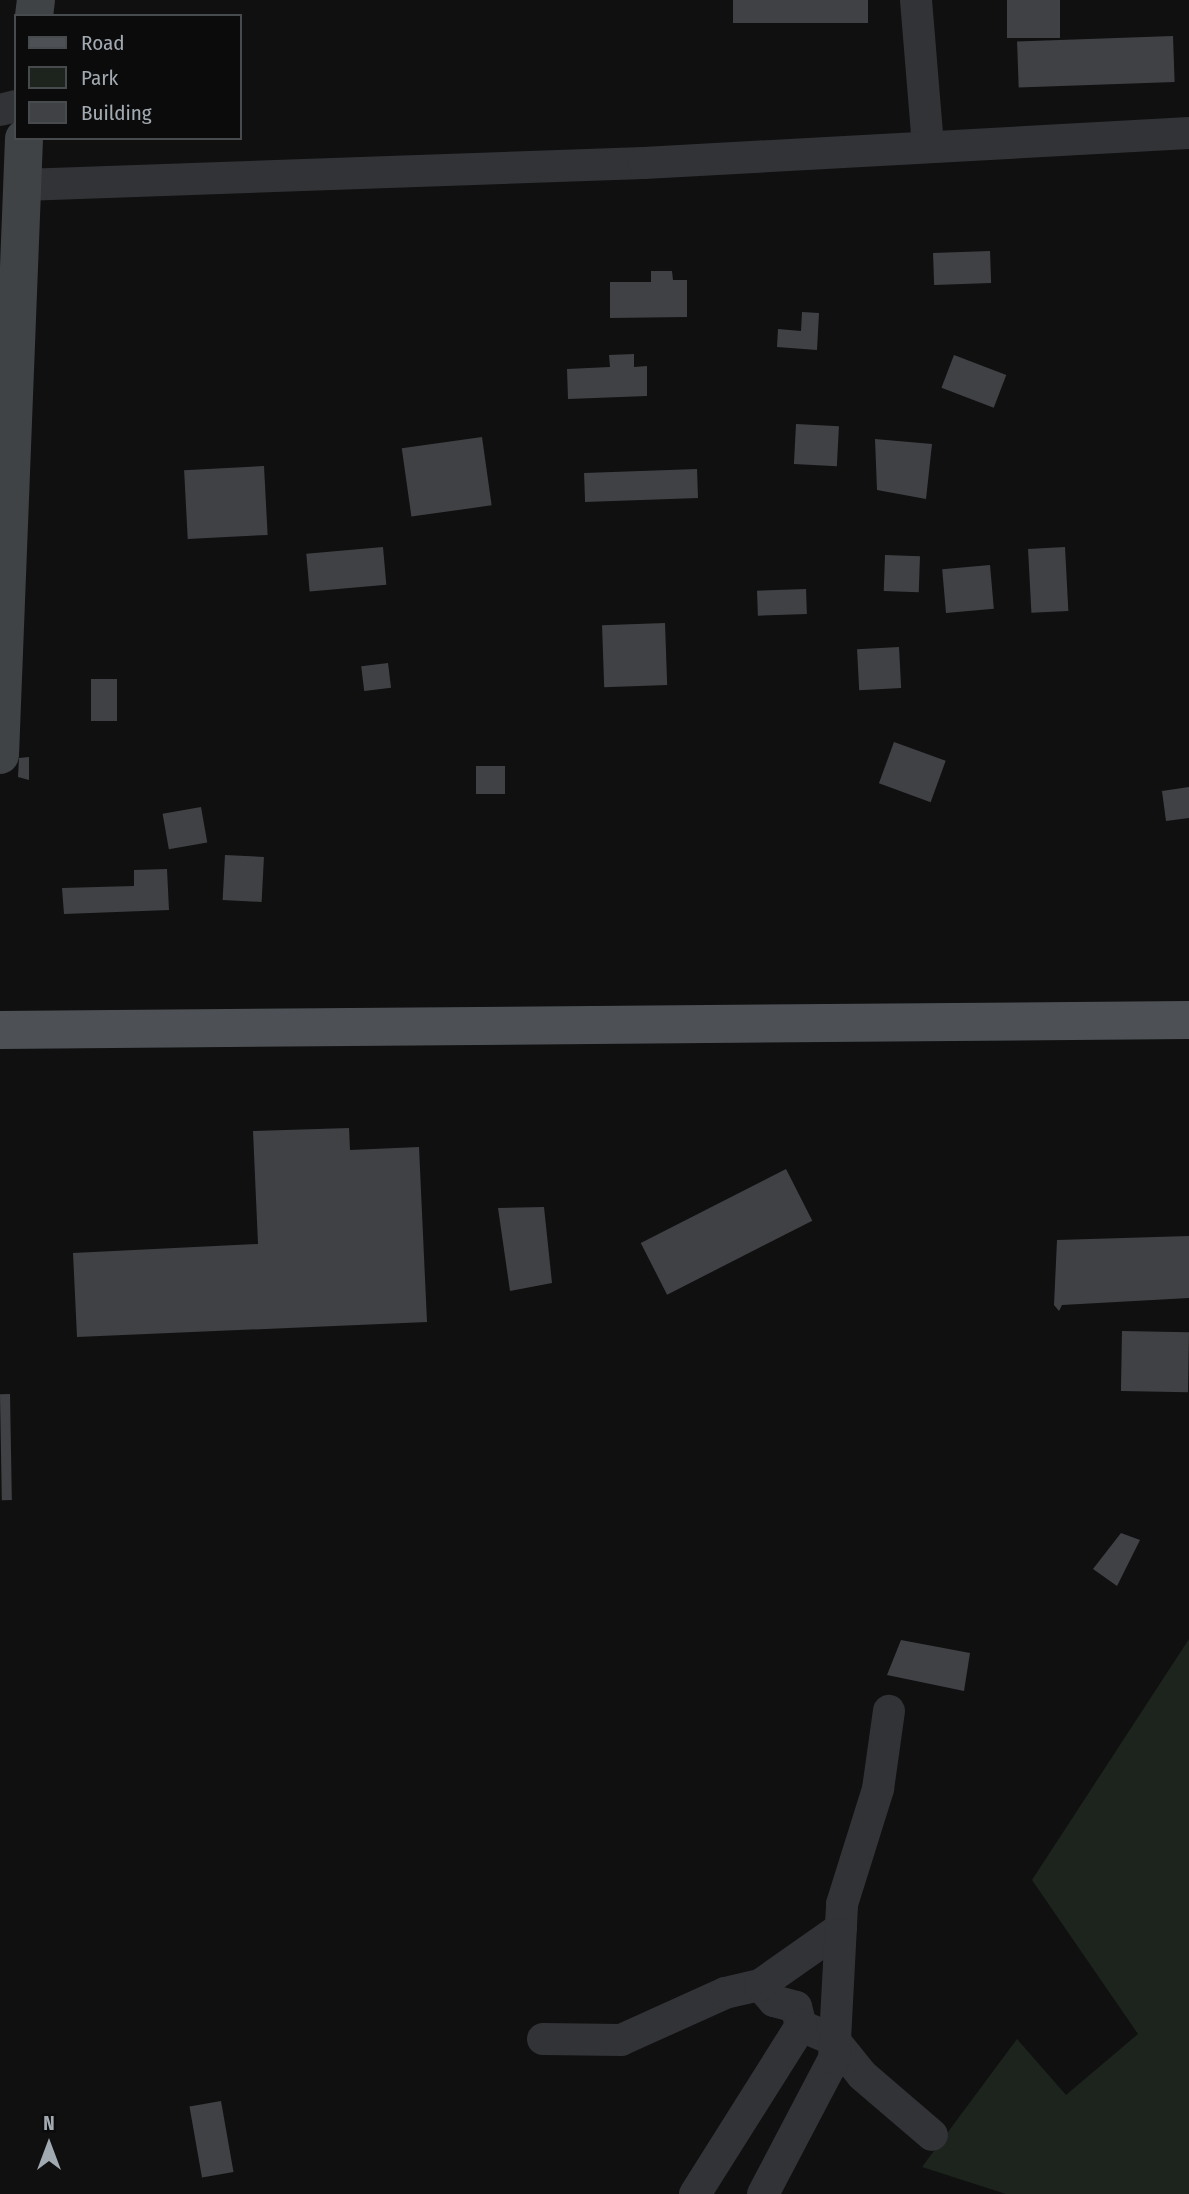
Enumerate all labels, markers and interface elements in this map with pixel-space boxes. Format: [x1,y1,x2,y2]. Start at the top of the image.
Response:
legend [14,14,242,140]
text: Road [81,30,125,56]
text: Park [81,65,118,91]
text: Building [81,100,152,126]
north arrow [14,2110,84,2180]
text: N [43,2112,55,2135]

